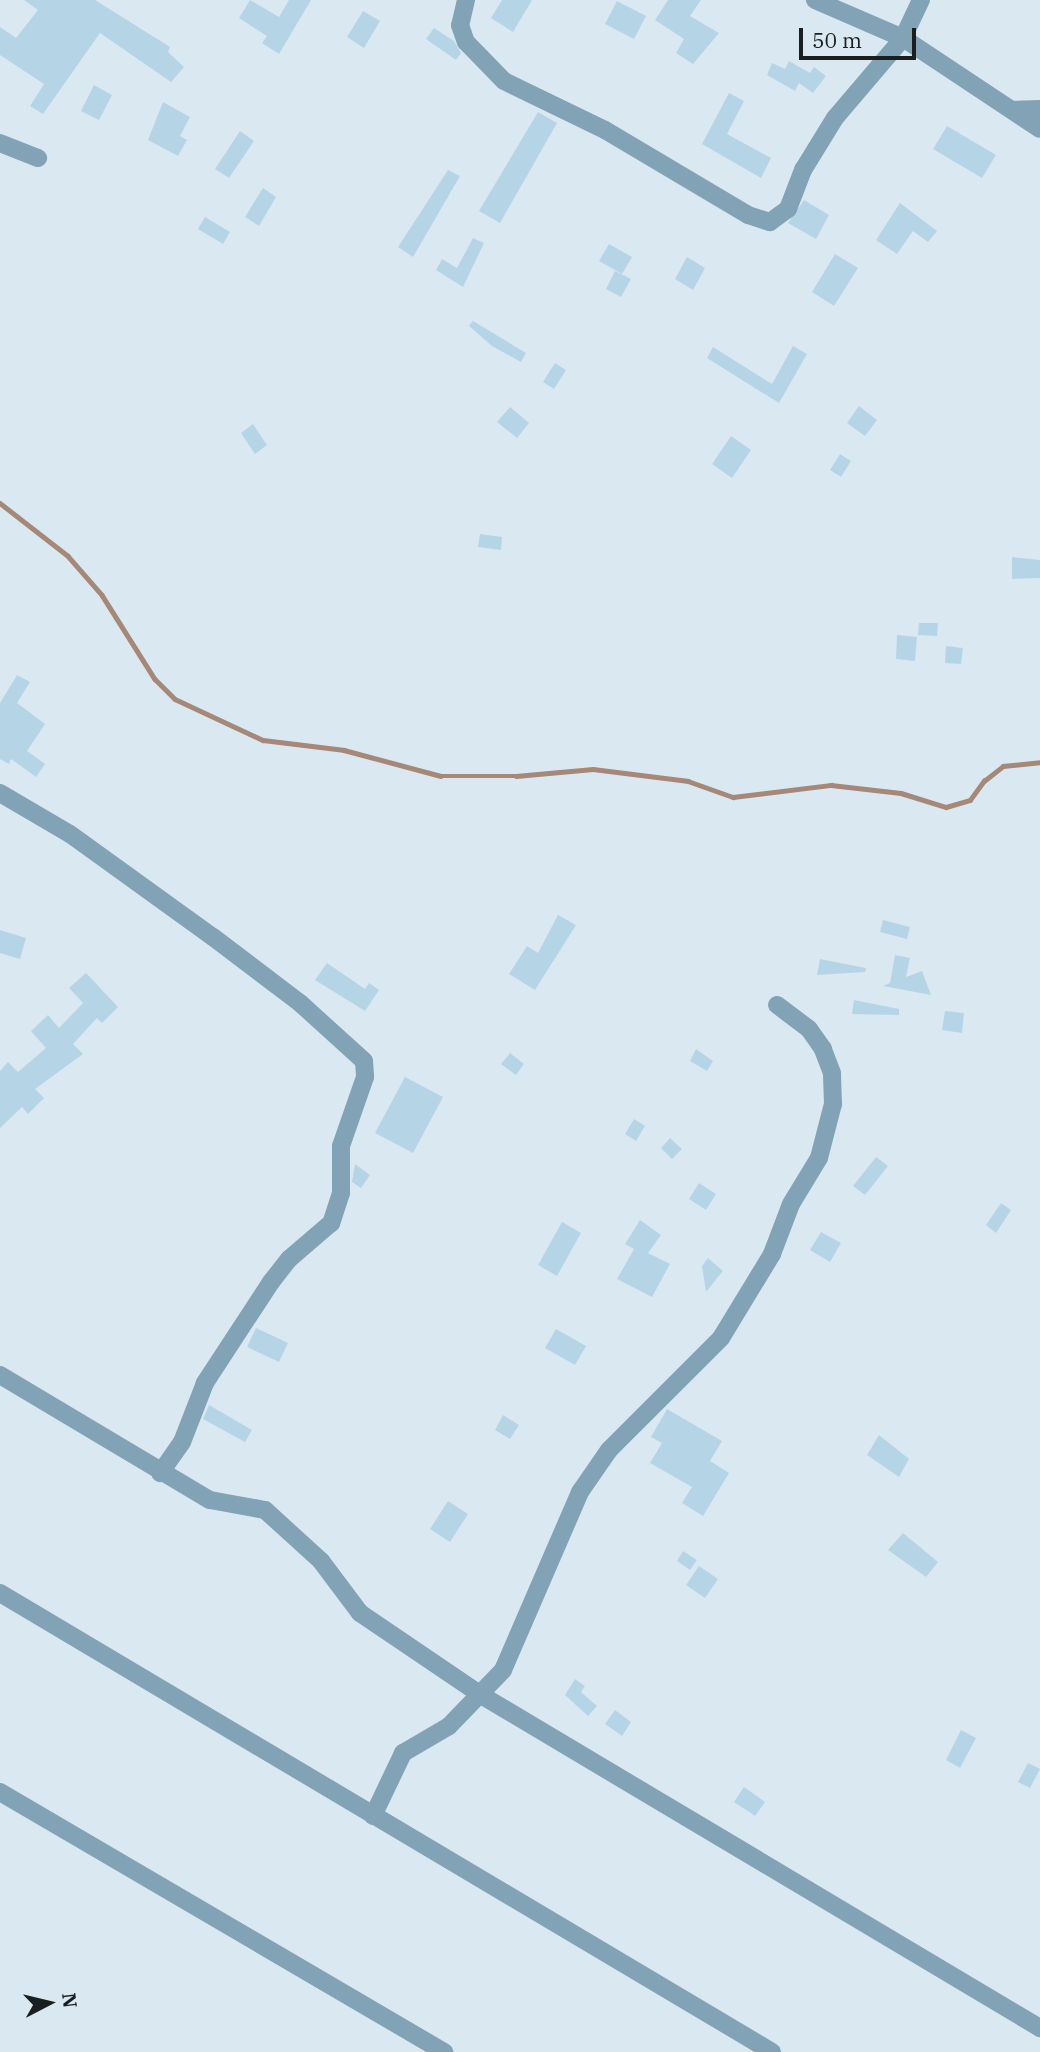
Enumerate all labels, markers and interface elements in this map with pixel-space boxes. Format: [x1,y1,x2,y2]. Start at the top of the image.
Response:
scale bar [802,14,919,58]
text: 50 m [812,26,862,54]
north arrow [14,1968,84,2038]
text: N [57,1992,83,2009]

